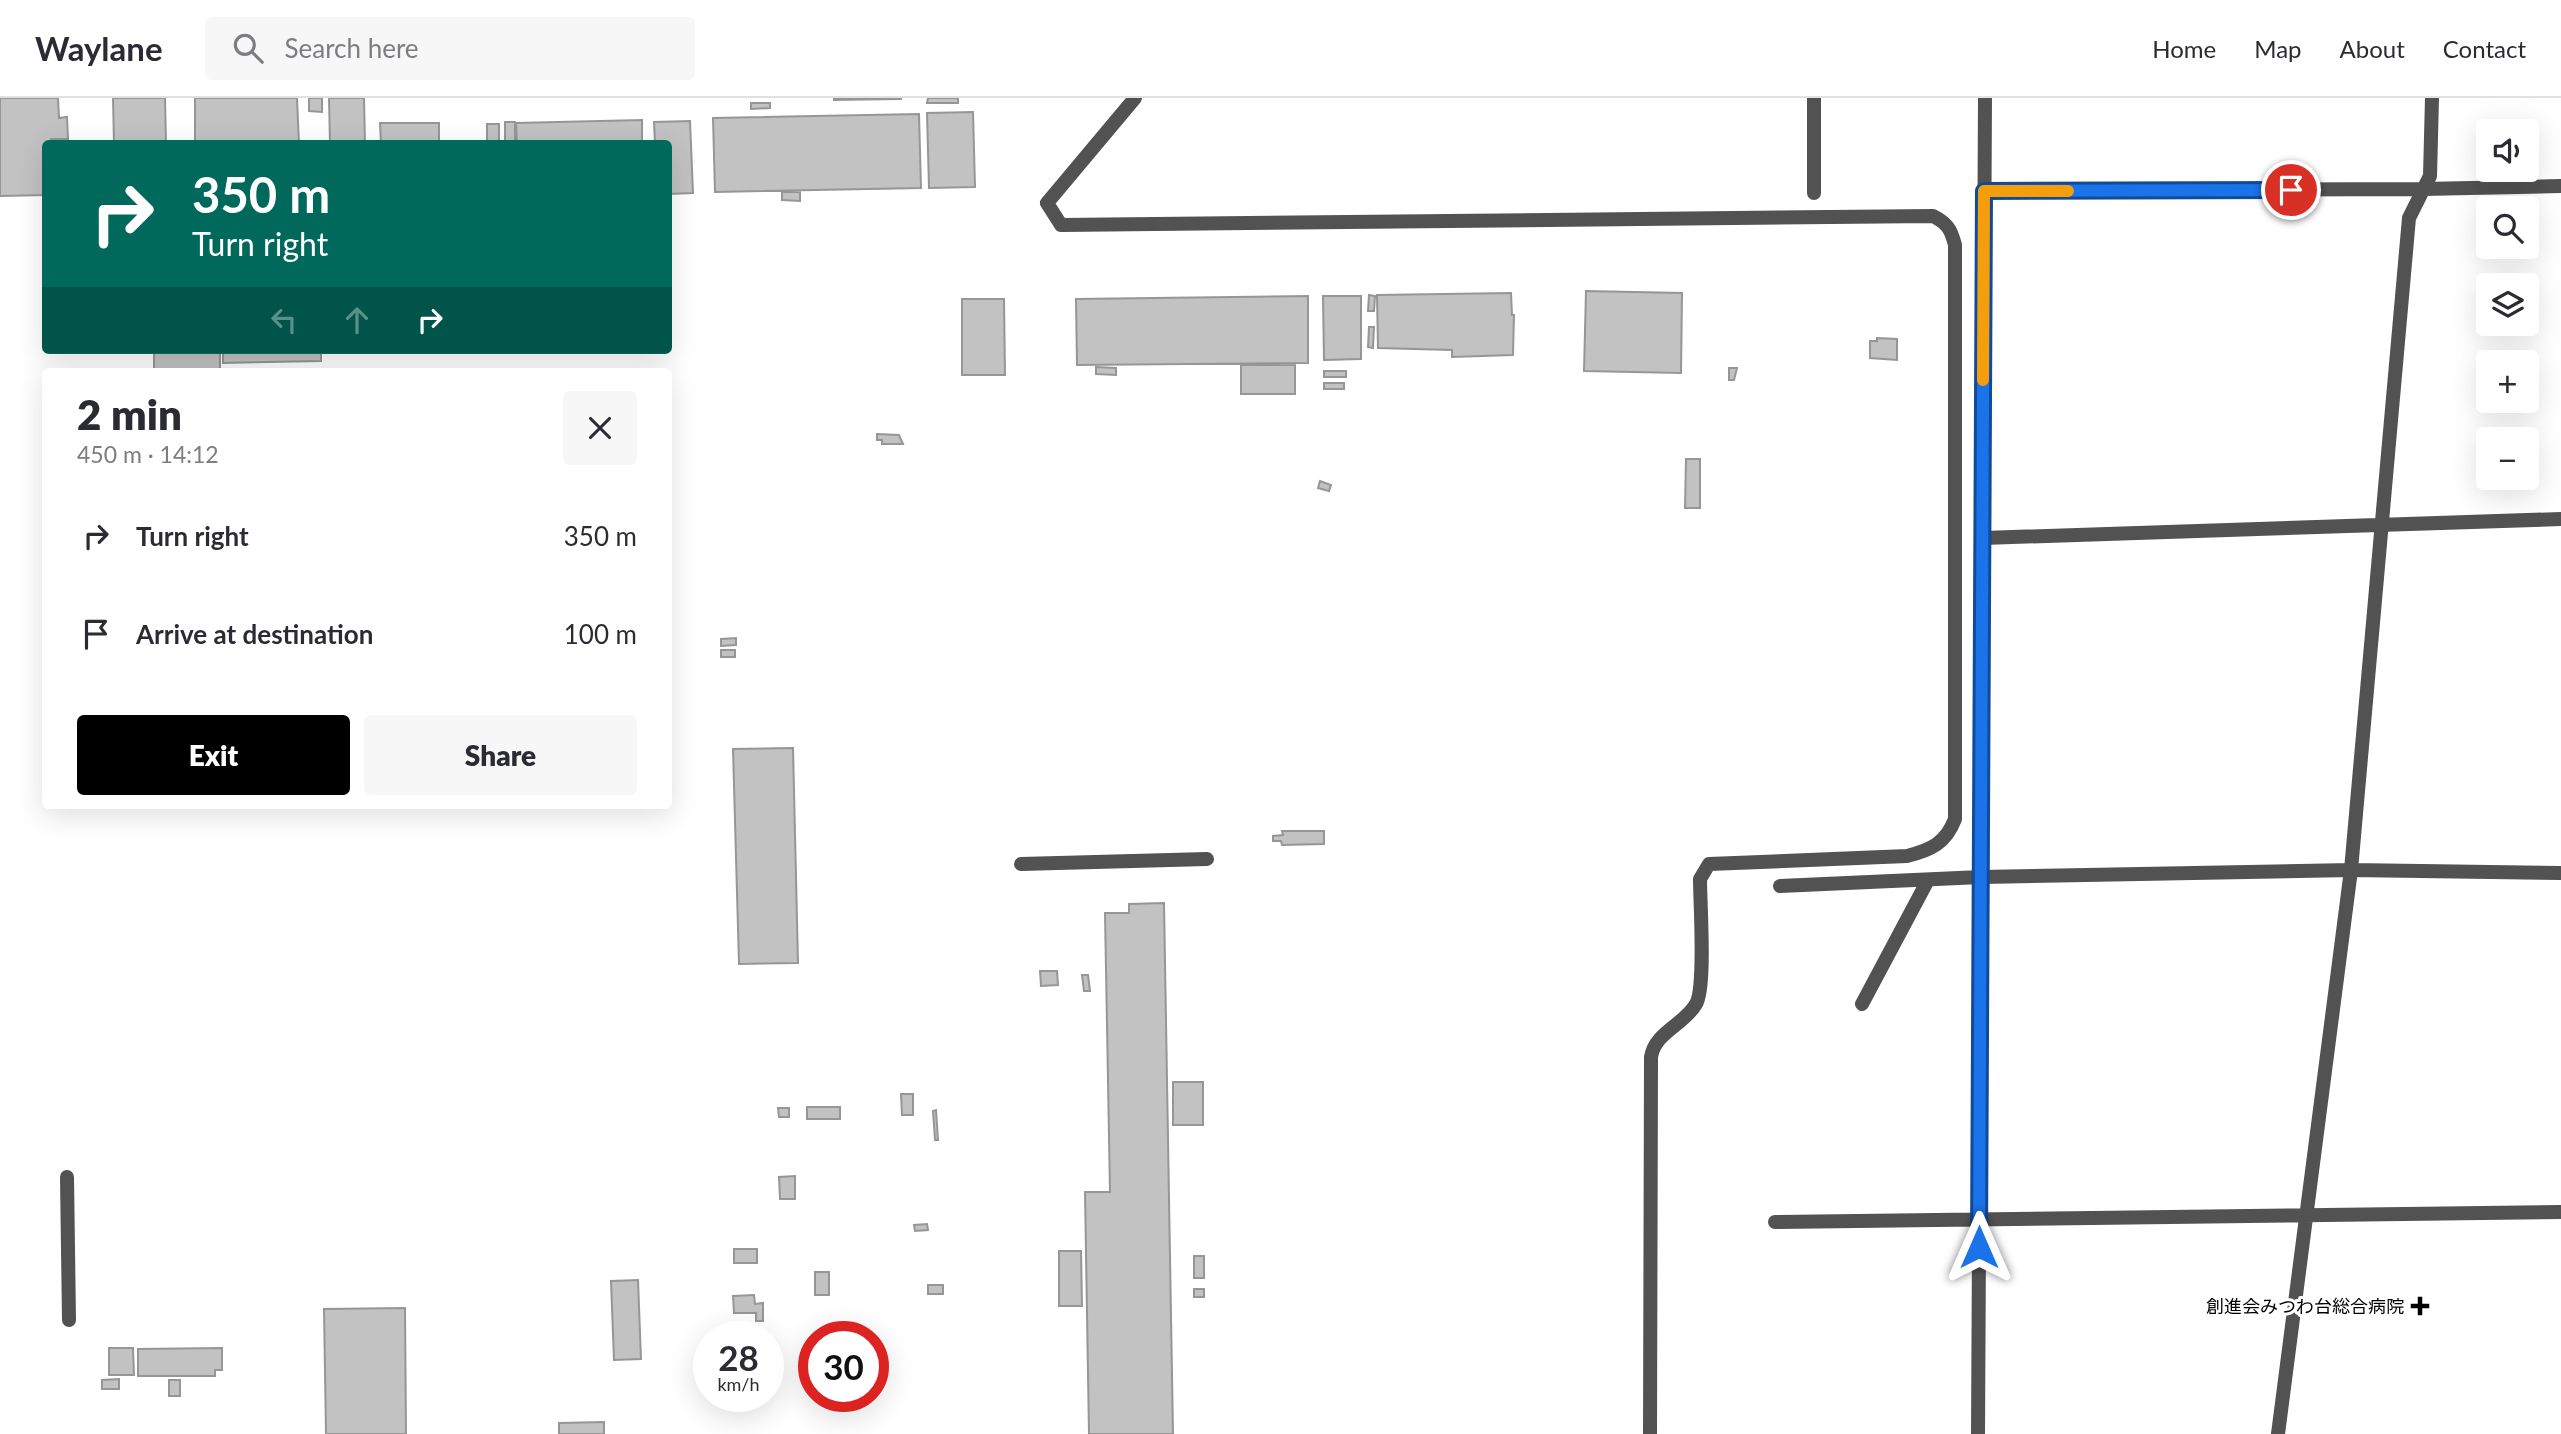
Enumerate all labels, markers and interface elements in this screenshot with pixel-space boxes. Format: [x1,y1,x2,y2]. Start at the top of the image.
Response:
search box [205,17,695,80]
text: Waylane [35,28,163,68]
icon: search [229,29,267,67]
text: Search here [285,32,419,64]
text: Home [2152,34,2216,63]
text: Map [2254,34,2302,63]
text: About [2340,34,2405,63]
text: Contact [2443,34,2526,63]
map controls [2476,119,2539,490]
button: sound [2476,119,2539,182]
pin [2261,160,2321,220]
text: 350 m [192,165,330,223]
icon: right [77,168,168,259]
icon: arrive [2272,171,2310,209]
button: search [2476,196,2539,259]
text: Turn right [192,224,328,263]
button: layers [2476,273,2539,336]
icon: left [265,301,303,339]
icon: ahead [338,301,376,339]
icon: right [411,301,449,339]
button: + [2476,350,2539,413]
text: 2 min [77,389,182,439]
button: close [563,391,637,465]
button: − [2476,427,2539,490]
text: 450 m · 14:12 [77,440,219,468]
icon: right [77,517,115,555]
text: Turn right [136,520,249,552]
text: 350 m [564,520,637,552]
icon: arrive [77,615,115,653]
text: Arrive at destination [136,618,373,650]
text: 100 m [564,618,637,650]
button: Exit [77,715,350,795]
button: Share [364,715,637,795]
position arrow [1942,1210,2016,1284]
place label: 創進会みつわ台総合病院 [2206,1295,2404,1317]
marker: 創進会みつわ台総合病院 [2410,1296,2430,1316]
speed limit sign: 30 [798,1321,889,1412]
text: 28 [718,1336,759,1378]
text: km/h [717,1373,760,1395]

